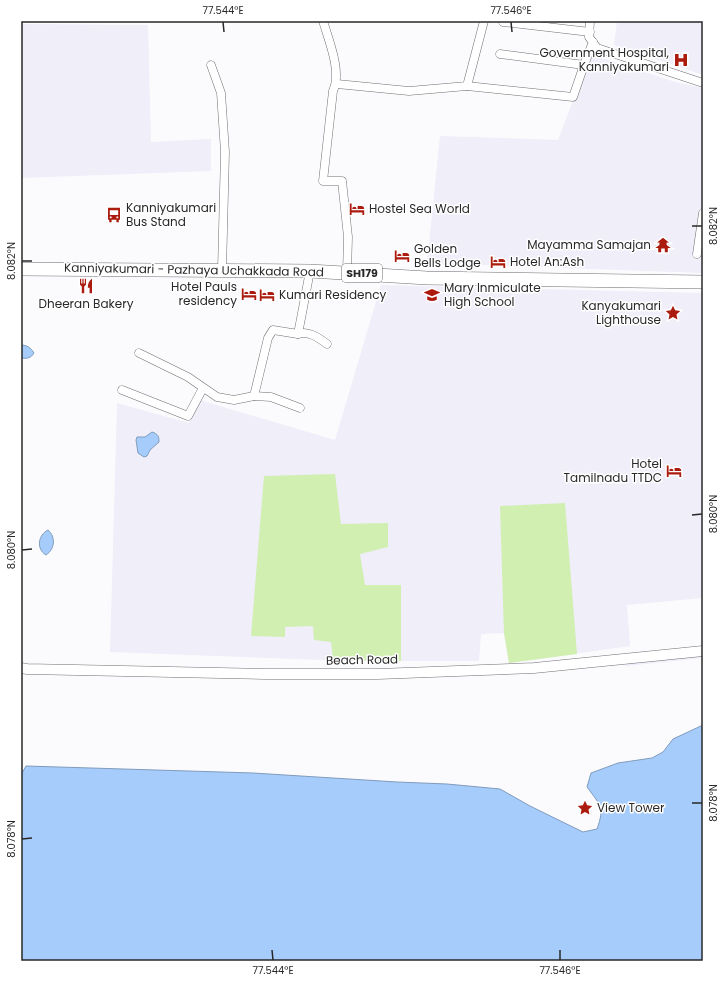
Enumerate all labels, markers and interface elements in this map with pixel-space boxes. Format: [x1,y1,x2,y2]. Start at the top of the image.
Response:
text: 77.544°E [202,3,244,18]
text: 77.546°E [490,3,532,18]
place label: Government Hospital, Kanniyakumari [539,44,670,75]
hospital icon: Government Hospital, Kanniyakumari [672,51,690,69]
place label: Kanniyakumari Bus Stand [126,199,216,230]
hotel icon: Hostel Sea World [348,200,366,218]
place label: Hostel Sea World [369,200,470,217]
bus stop icon: Kanniyakumari Bus Stand [105,206,123,224]
text: 8.082°N [706,207,721,245]
place label: Mayamma Samajan [527,236,651,253]
temple icon: Mayamma Samajan [654,236,672,254]
place label: Golden Bells Lodge [414,240,481,271]
text: 8.082°N [4,242,19,280]
hotel icon: Golden Bells Lodge [393,247,411,265]
hotel icon: Hotel An:Ash [489,253,507,271]
place label: Hotel An:Ash [510,253,584,270]
street label: Kanniyakumari - Pazhaya Uchakkada Road [64,259,324,280]
road number: SH179 [342,264,382,282]
restaurant icon: Dheeran Bakery [77,277,95,295]
place label: Hotel Pauls residency [171,278,237,309]
place label: Mary Inmiculate High School [444,279,541,310]
hotel icon: Hotel Pauls residency [240,285,258,303]
hotel icon: Kumari Residency [258,286,276,304]
place label: Kumari Residency [279,286,386,303]
school or university icon: Mary Inmiculate High School [423,286,441,304]
place label: Dheeran Bakery [39,295,134,312]
place label: Kanyakumari Lighthouse [581,297,661,328]
place icon: Kanyakumari Lighthouse [664,304,682,322]
place label: Hotel Tamilnadu TTDC [564,455,662,486]
hotel icon: Hotel Tamilnadu TTDC [665,462,683,480]
text: 8.080°N [706,495,721,533]
text: 8.080°N [4,531,19,569]
street label: Beach Road [326,650,398,669]
text: 8.078°N [706,784,721,822]
place icon: View Tower [576,799,594,817]
place label: View Tower [597,799,665,816]
text: 8.078°N [4,820,19,858]
text: 77.544°E [252,963,294,978]
text: 77.546°E [539,963,581,978]

